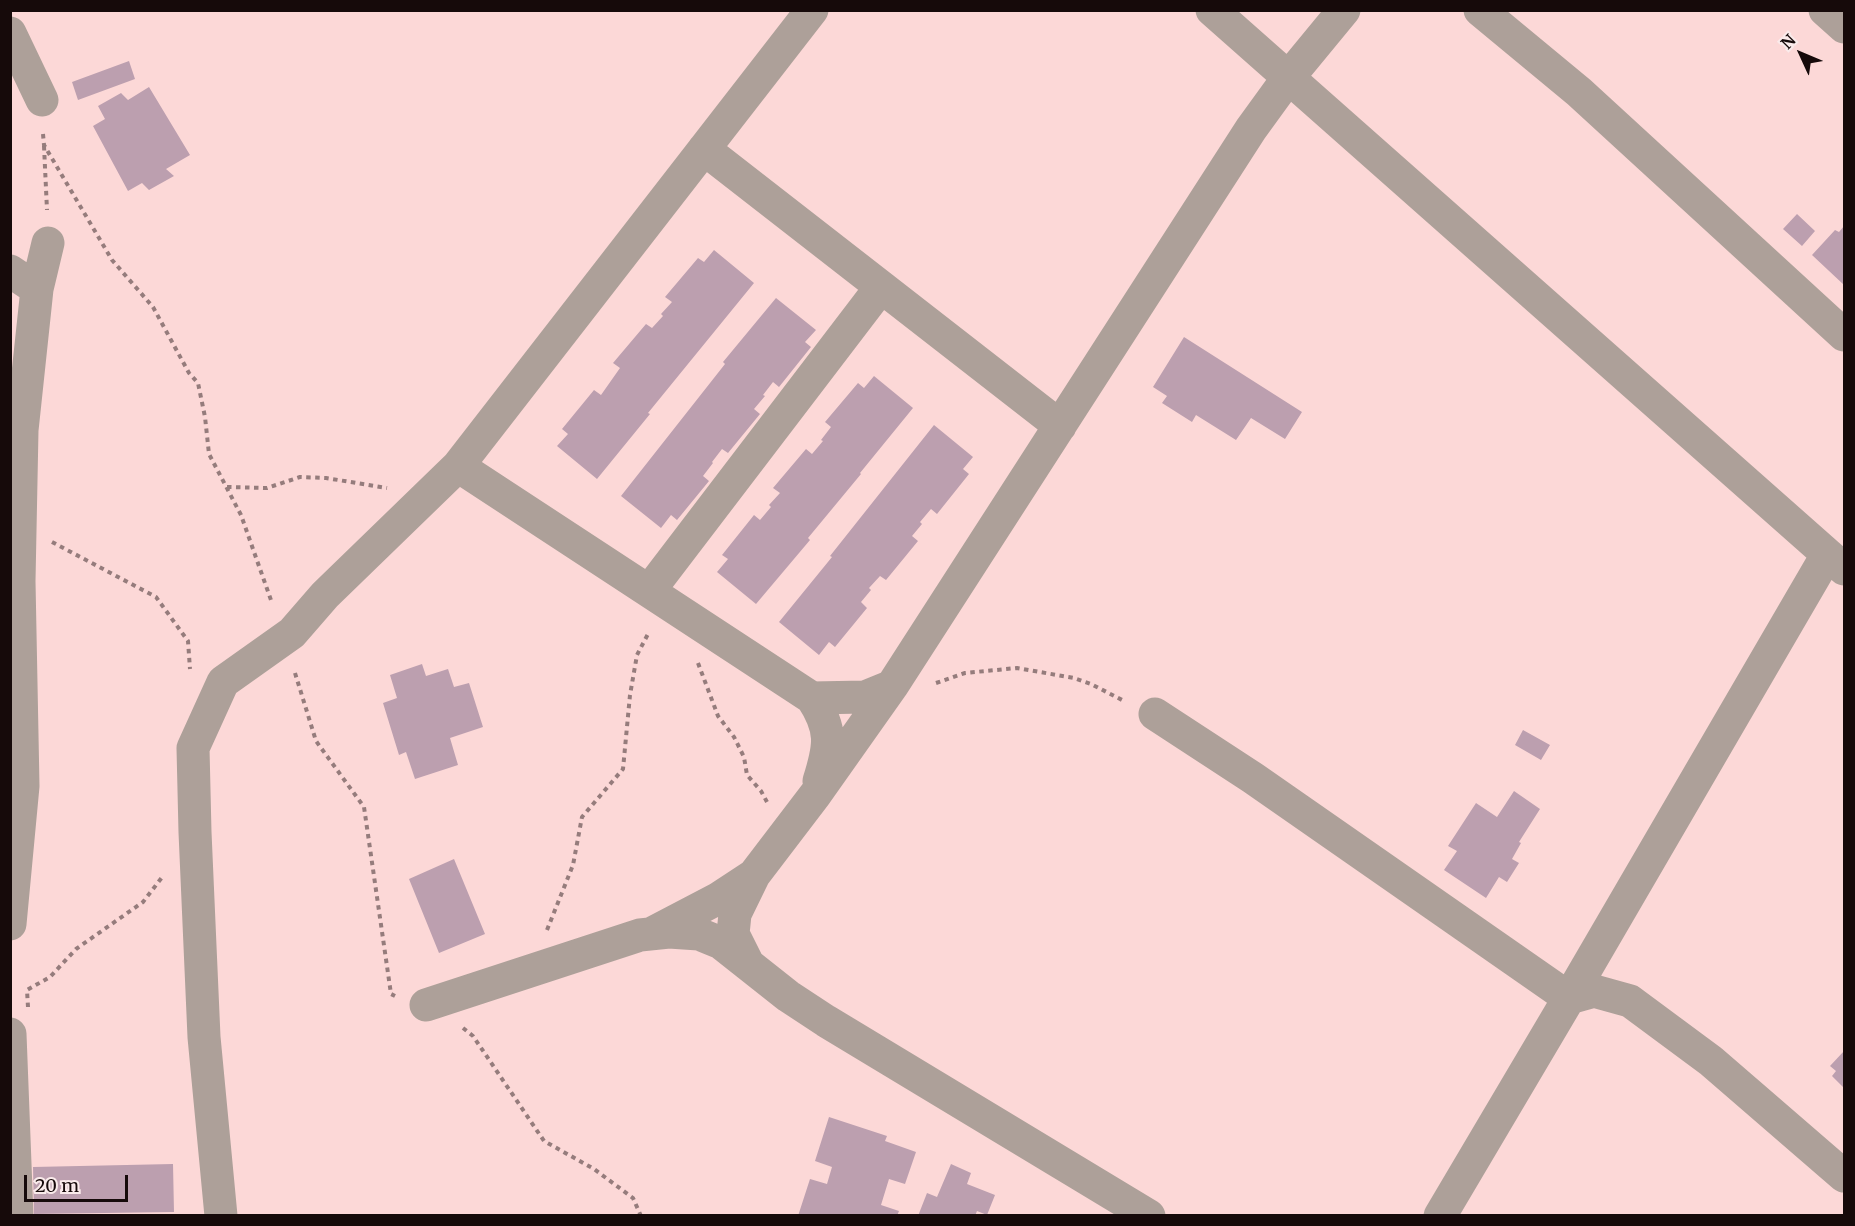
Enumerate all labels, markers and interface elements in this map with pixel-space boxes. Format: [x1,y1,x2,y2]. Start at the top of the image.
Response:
north arrow [1771,24,1831,84]
text: N [1776,30,1800,53]
scale bar [27,1163,130,1201]
text: 20 m [35,1174,79,1197]

